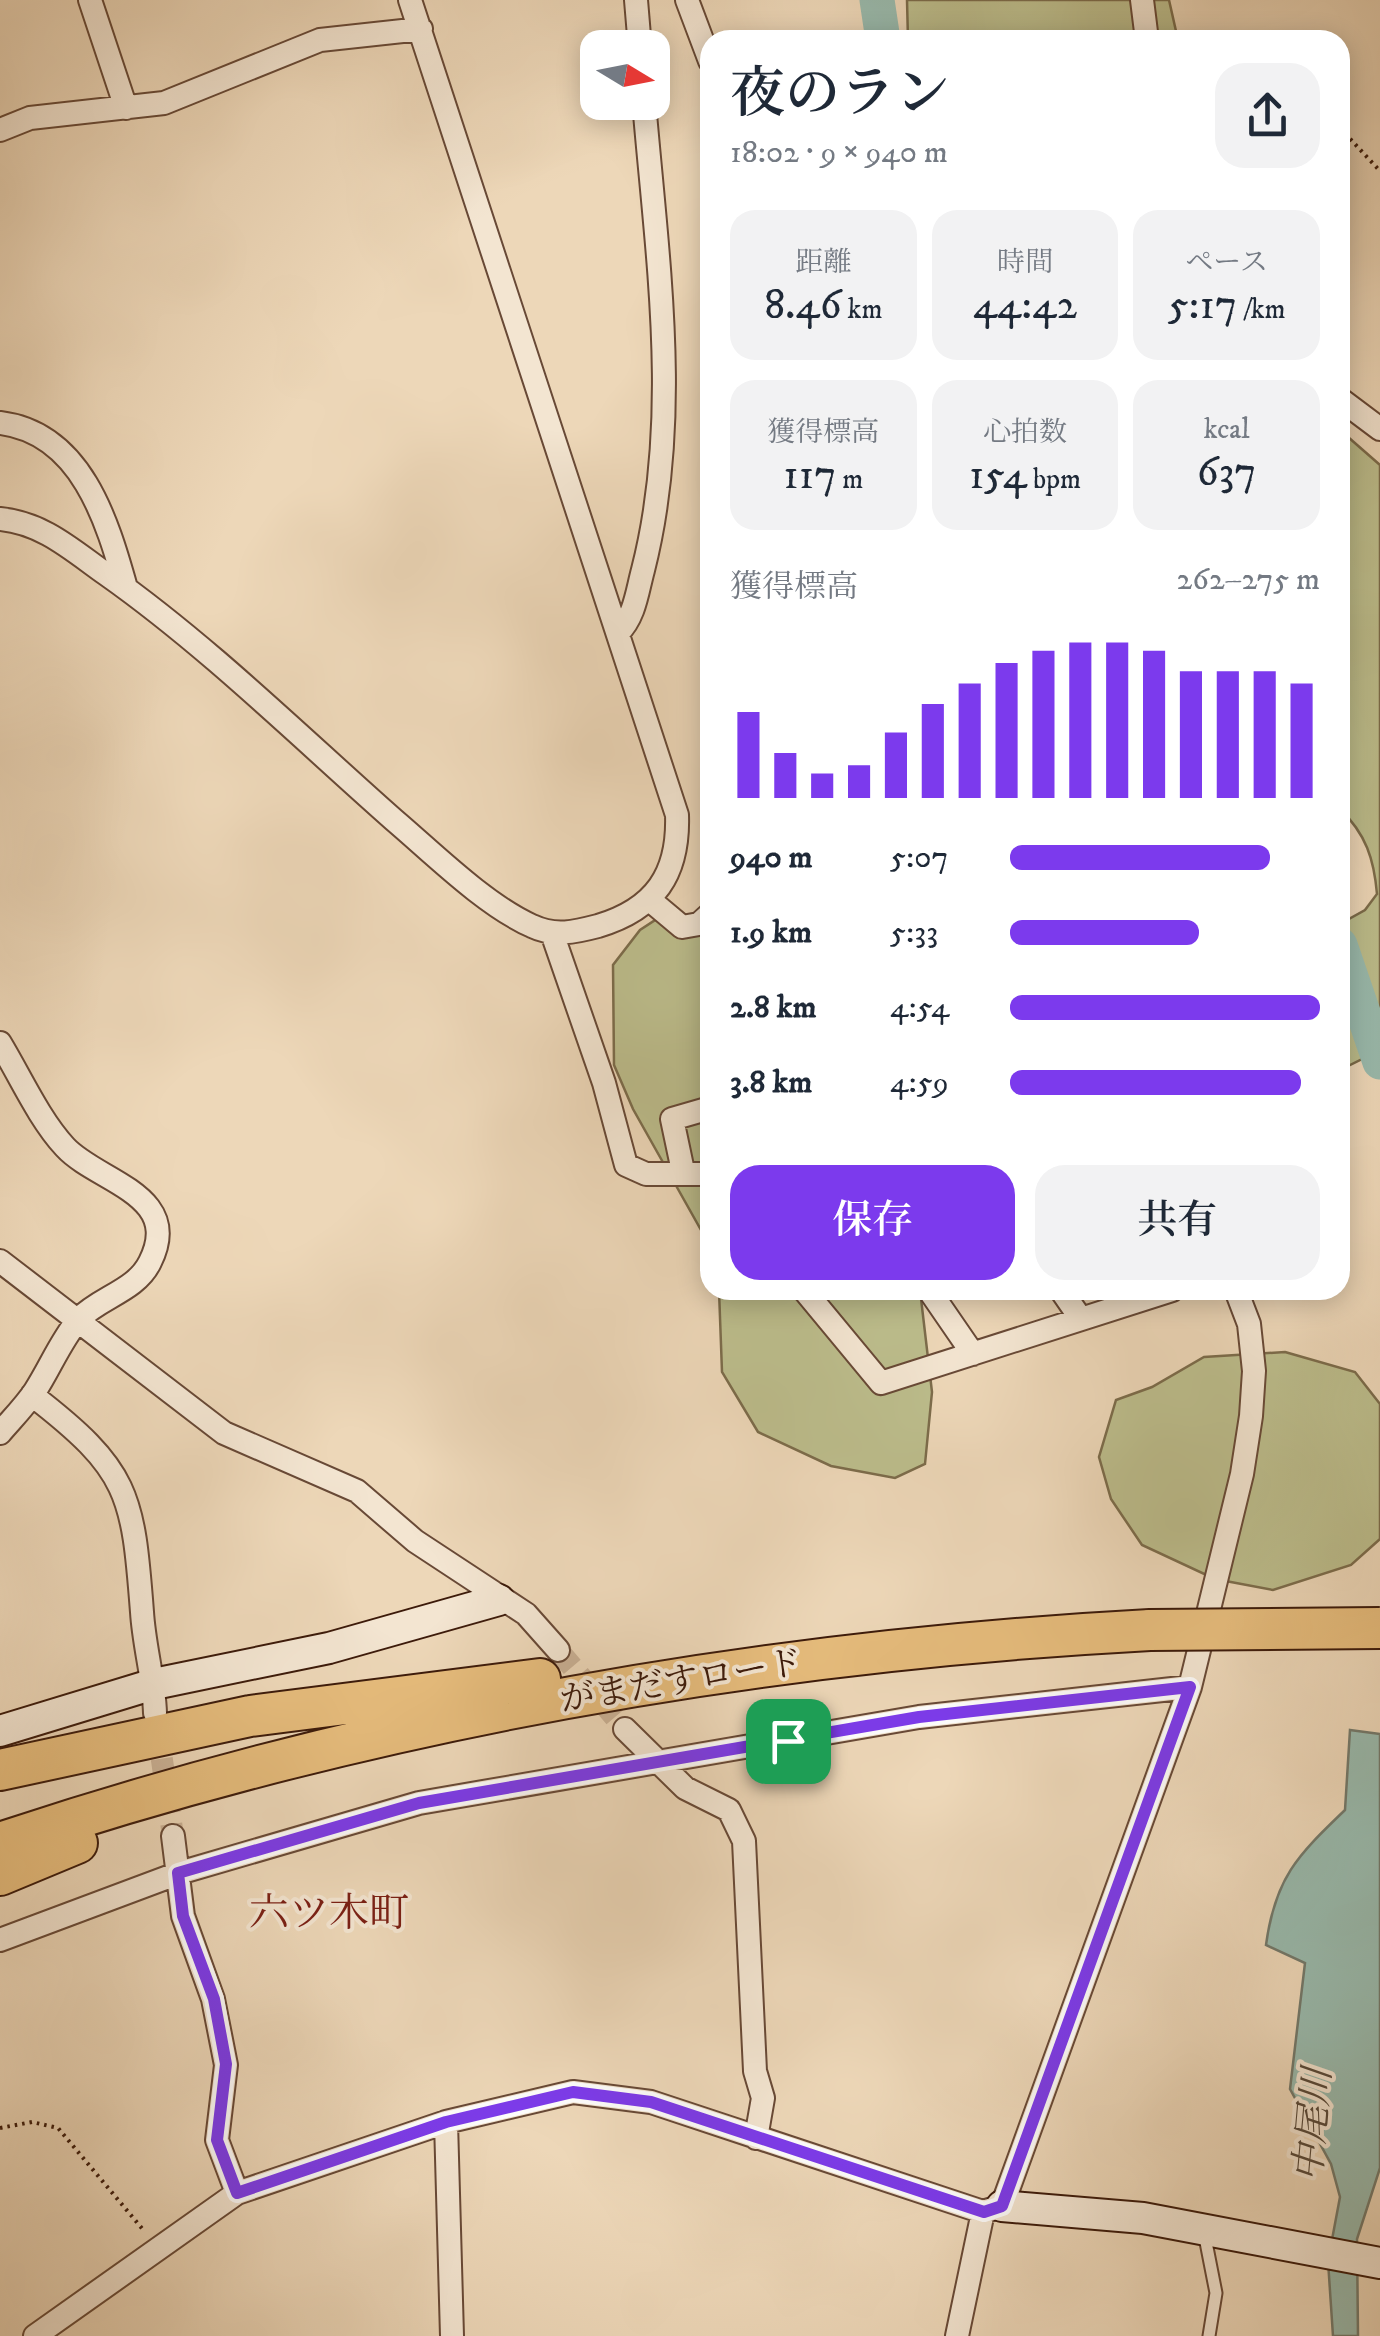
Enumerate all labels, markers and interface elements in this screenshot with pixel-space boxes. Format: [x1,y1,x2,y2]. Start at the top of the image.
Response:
north arrow [580,30,670,120]
map controls [580,30,670,120]
text: 夜のラン [730,61,950,130]
button: share [1215,63,1320,168]
text: 18:02 · 9 × 940 m [730,133,948,173]
text: 距離 [795,245,851,280]
text: 時間 [997,245,1053,280]
text: ペース [1185,245,1268,280]
text: 8.46 [764,280,842,332]
text: 44:42 [973,280,1077,332]
text: 5:17 [1168,280,1237,332]
text: km [842,292,883,327]
text: /km [1237,292,1286,327]
text: kcal [1204,412,1250,447]
text: 獲得標高 [767,415,879,450]
text: 心拍数 [983,415,1067,450]
text: 637 [1197,447,1257,499]
text: 117 [783,450,836,502]
text: 154 [969,450,1027,502]
text: m [836,462,863,497]
text: bpm [1027,462,1081,497]
text: 262–275 m [1177,560,1320,600]
text: 獲得標高 [730,568,858,608]
text: 940 m [730,838,813,878]
text: 5:07 [890,838,948,878]
text: 1.9 km [730,913,812,953]
text: 5:33 [890,913,938,953]
text: 2.8 km [730,988,817,1028]
text: 4:54 [890,988,949,1028]
text: 3.8 km [730,1063,812,1103]
text: 4:59 [890,1063,949,1103]
button: 保存 [730,1165,1015,1280]
button: 共有 [1035,1165,1320,1280]
street label: がまだすロード [557,1641,806,1723]
pin [746,1699,831,1784]
icon: arrive [761,1714,816,1769]
district label: 六ツ木町 [249,1890,409,1940]
water label: 中尾川 [1285,2062,1343,2184]

